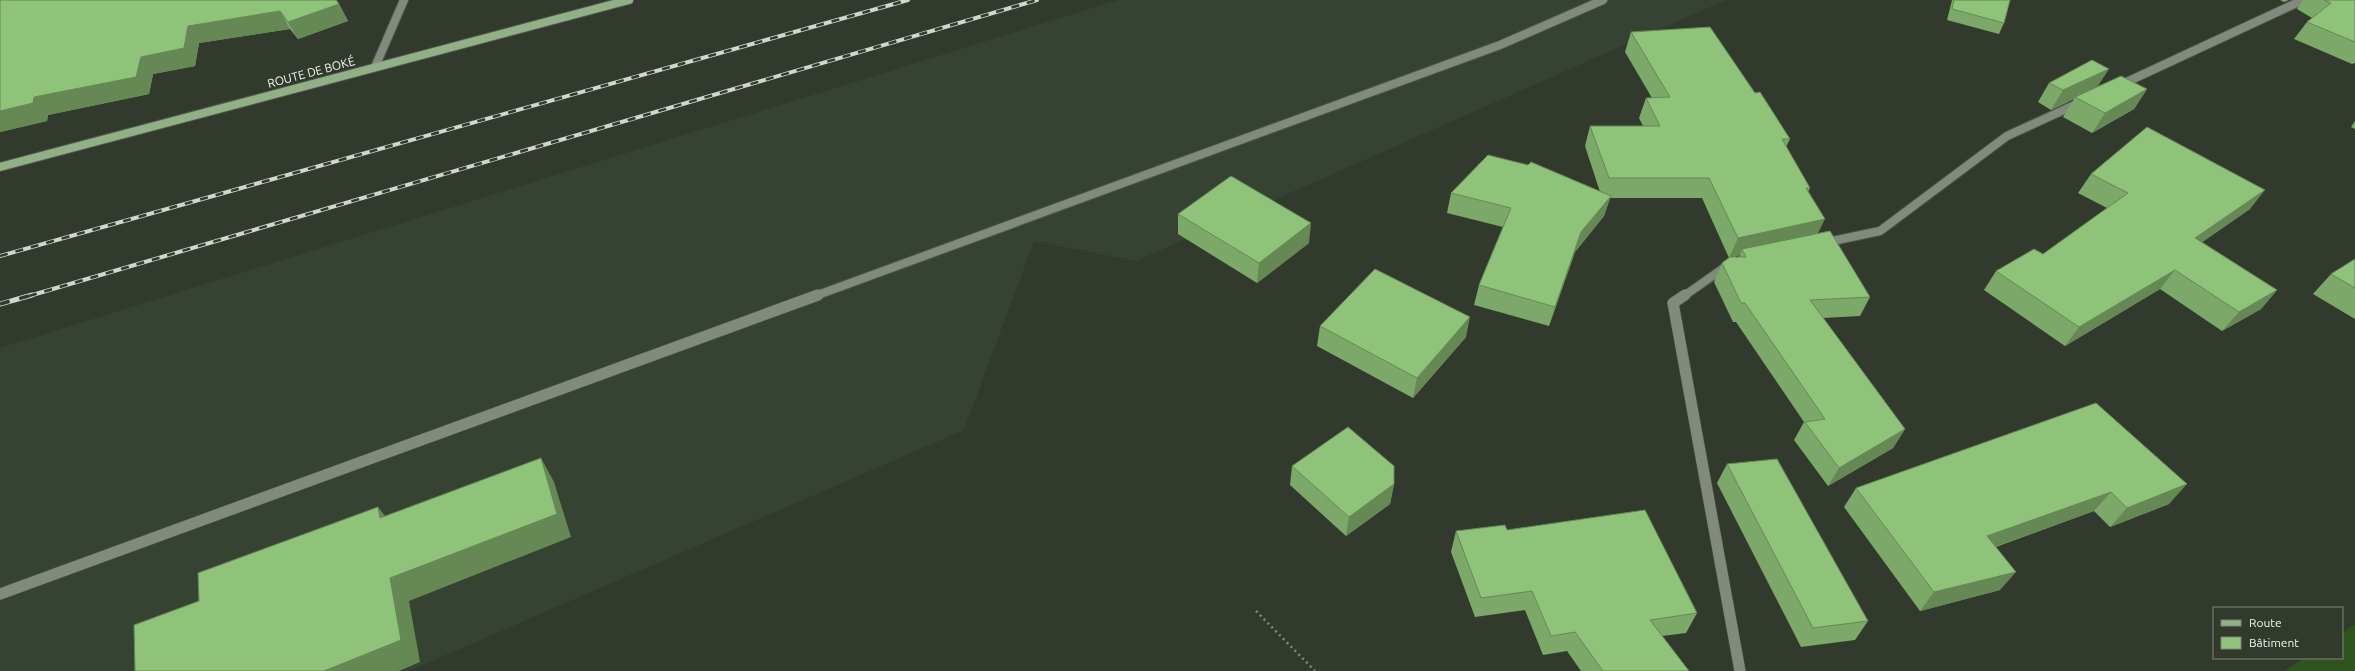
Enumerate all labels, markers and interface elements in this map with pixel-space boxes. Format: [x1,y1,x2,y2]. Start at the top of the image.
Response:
street label: ROUTE DE BOKÉ [266,54,356,90]
legend [2213,607,2343,659]
text: Route [2249,616,2282,629]
text: Bâtiment [2249,636,2299,649]

